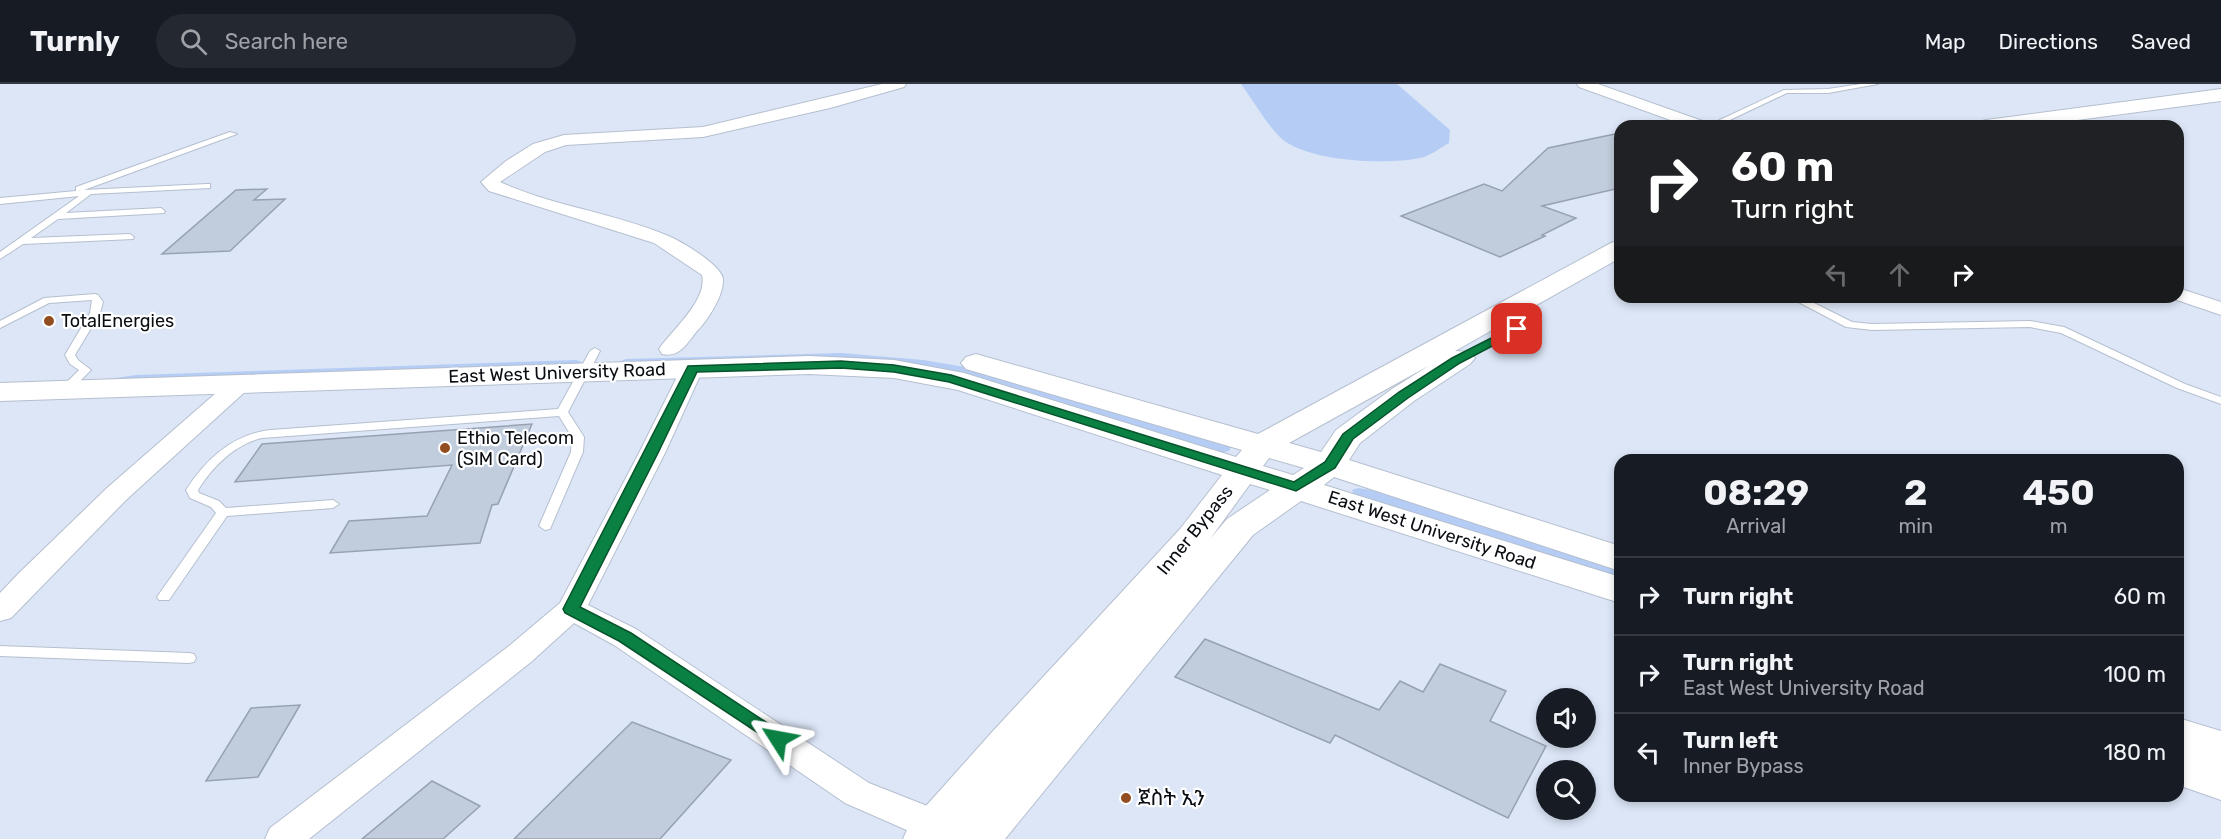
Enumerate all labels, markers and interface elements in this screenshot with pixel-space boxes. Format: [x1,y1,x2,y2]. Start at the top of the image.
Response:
search box [156,14,576,68]
text: Turnly [30,25,120,58]
icon: search [177,25,210,58]
text: Search here [225,28,348,55]
text: Map [1925,29,1966,54]
text: Directions [1999,29,2098,54]
text: Saved [2131,29,2191,54]
text: 60 m [1731,142,1834,192]
icon: right [1632,144,1710,222]
text: Turn right [1731,193,1854,225]
icon: left [1820,258,1853,291]
icon: ahead [1883,258,1916,291]
icon: right [1946,258,1979,291]
pin [1491,303,1542,354]
place label: TotalEnergies [61,310,174,332]
icon: arrive [1500,312,1533,345]
marker: TotalEnergies [42,314,56,328]
street label: East West University Road [448,358,666,388]
place label: Ethio Telecom (SIM Card) [457,427,574,470]
marker: Ethio Telecom (SIM Card) [438,441,452,455]
text: 08:29 [1703,471,1809,514]
text: 2 [1904,471,1927,514]
text: 450 [2022,471,2095,514]
street label: Inner Bypass [1152,481,1238,579]
street label: East West University Road [1325,486,1539,574]
text: Arrival [1726,514,1786,538]
text: min [1898,514,1933,538]
text: m [2050,514,2067,538]
icon: right [1632,580,1665,613]
text: Turn right [1683,583,1793,610]
text: 60 m [2114,583,2166,610]
text: Turn right [1683,649,1793,676]
icon: right [1632,658,1665,691]
text: 100 m [2104,661,2166,688]
text: East West University Road [1683,676,1925,700]
map controls [1536,688,1596,820]
button: sound [1536,688,1596,748]
position arrow [746,707,810,771]
text: Turn left [1683,727,1778,754]
icon: left [1632,736,1665,769]
text: 180 m [2104,739,2166,766]
text: Inner Bypass [1683,754,1804,778]
button: search [1536,760,1596,820]
place label: ጀስት ኢን [1138,785,1205,810]
marker: ጀስት ኢን [1119,791,1133,805]

